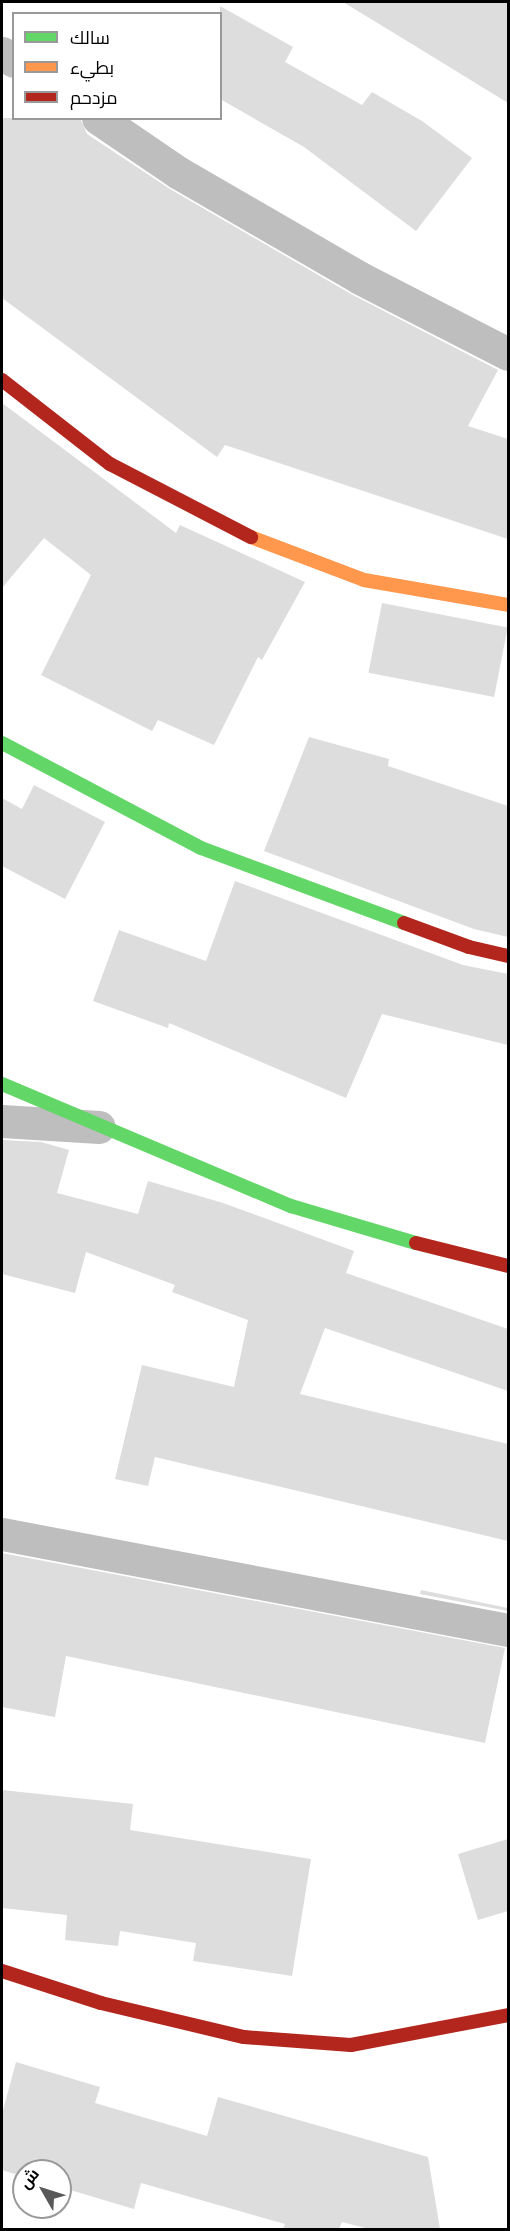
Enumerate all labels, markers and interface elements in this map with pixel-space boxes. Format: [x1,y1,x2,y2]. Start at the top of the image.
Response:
legend [12,12,222,120]
text: سالك [70,27,110,49]
text: بطيء [70,57,114,79]
text: مزدحم [70,87,118,109]
north arrow [12,2159,72,2219]
text: ش [15,2165,44,2193]

